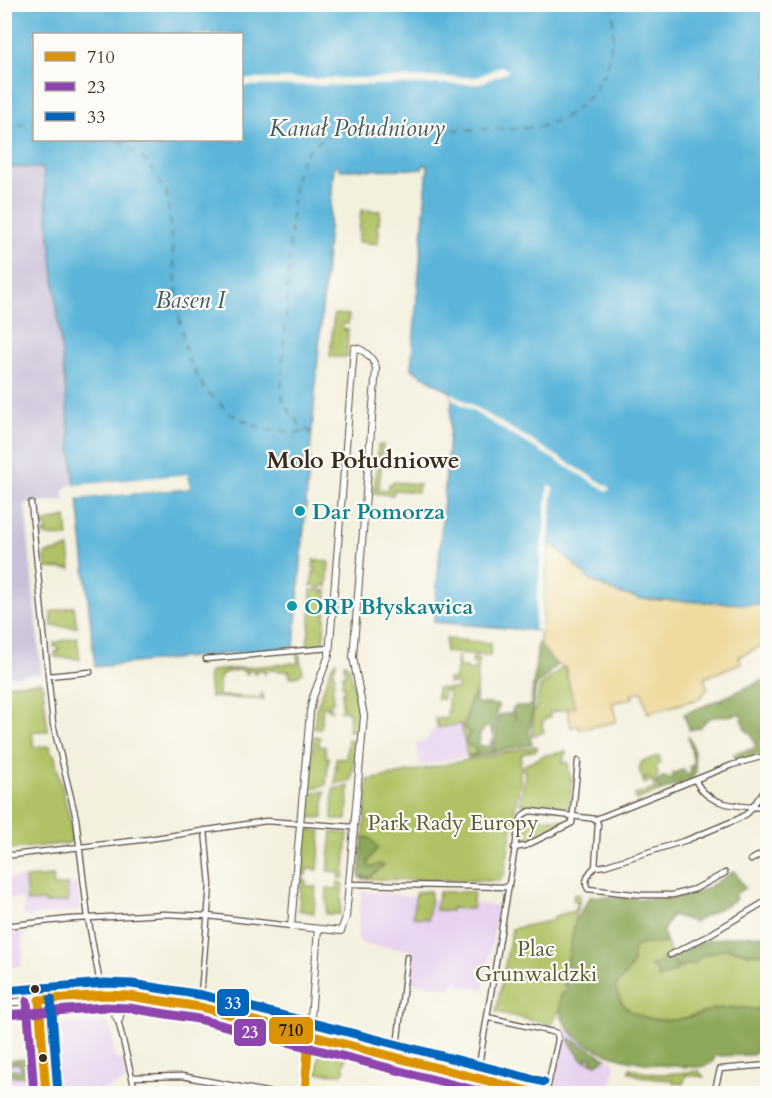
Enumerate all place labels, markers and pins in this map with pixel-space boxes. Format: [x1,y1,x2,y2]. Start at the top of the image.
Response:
place label: Dar Pomorza [312,497,445,527]
marker: Dar Pomorza [293,504,307,518]
place label: ORP Błyskawica [304,592,473,622]
marker: ORP Błyskawica [285,599,299,613]
unlabelled marker [29,983,41,995]
unlabelled marker [37,1052,49,1064]

